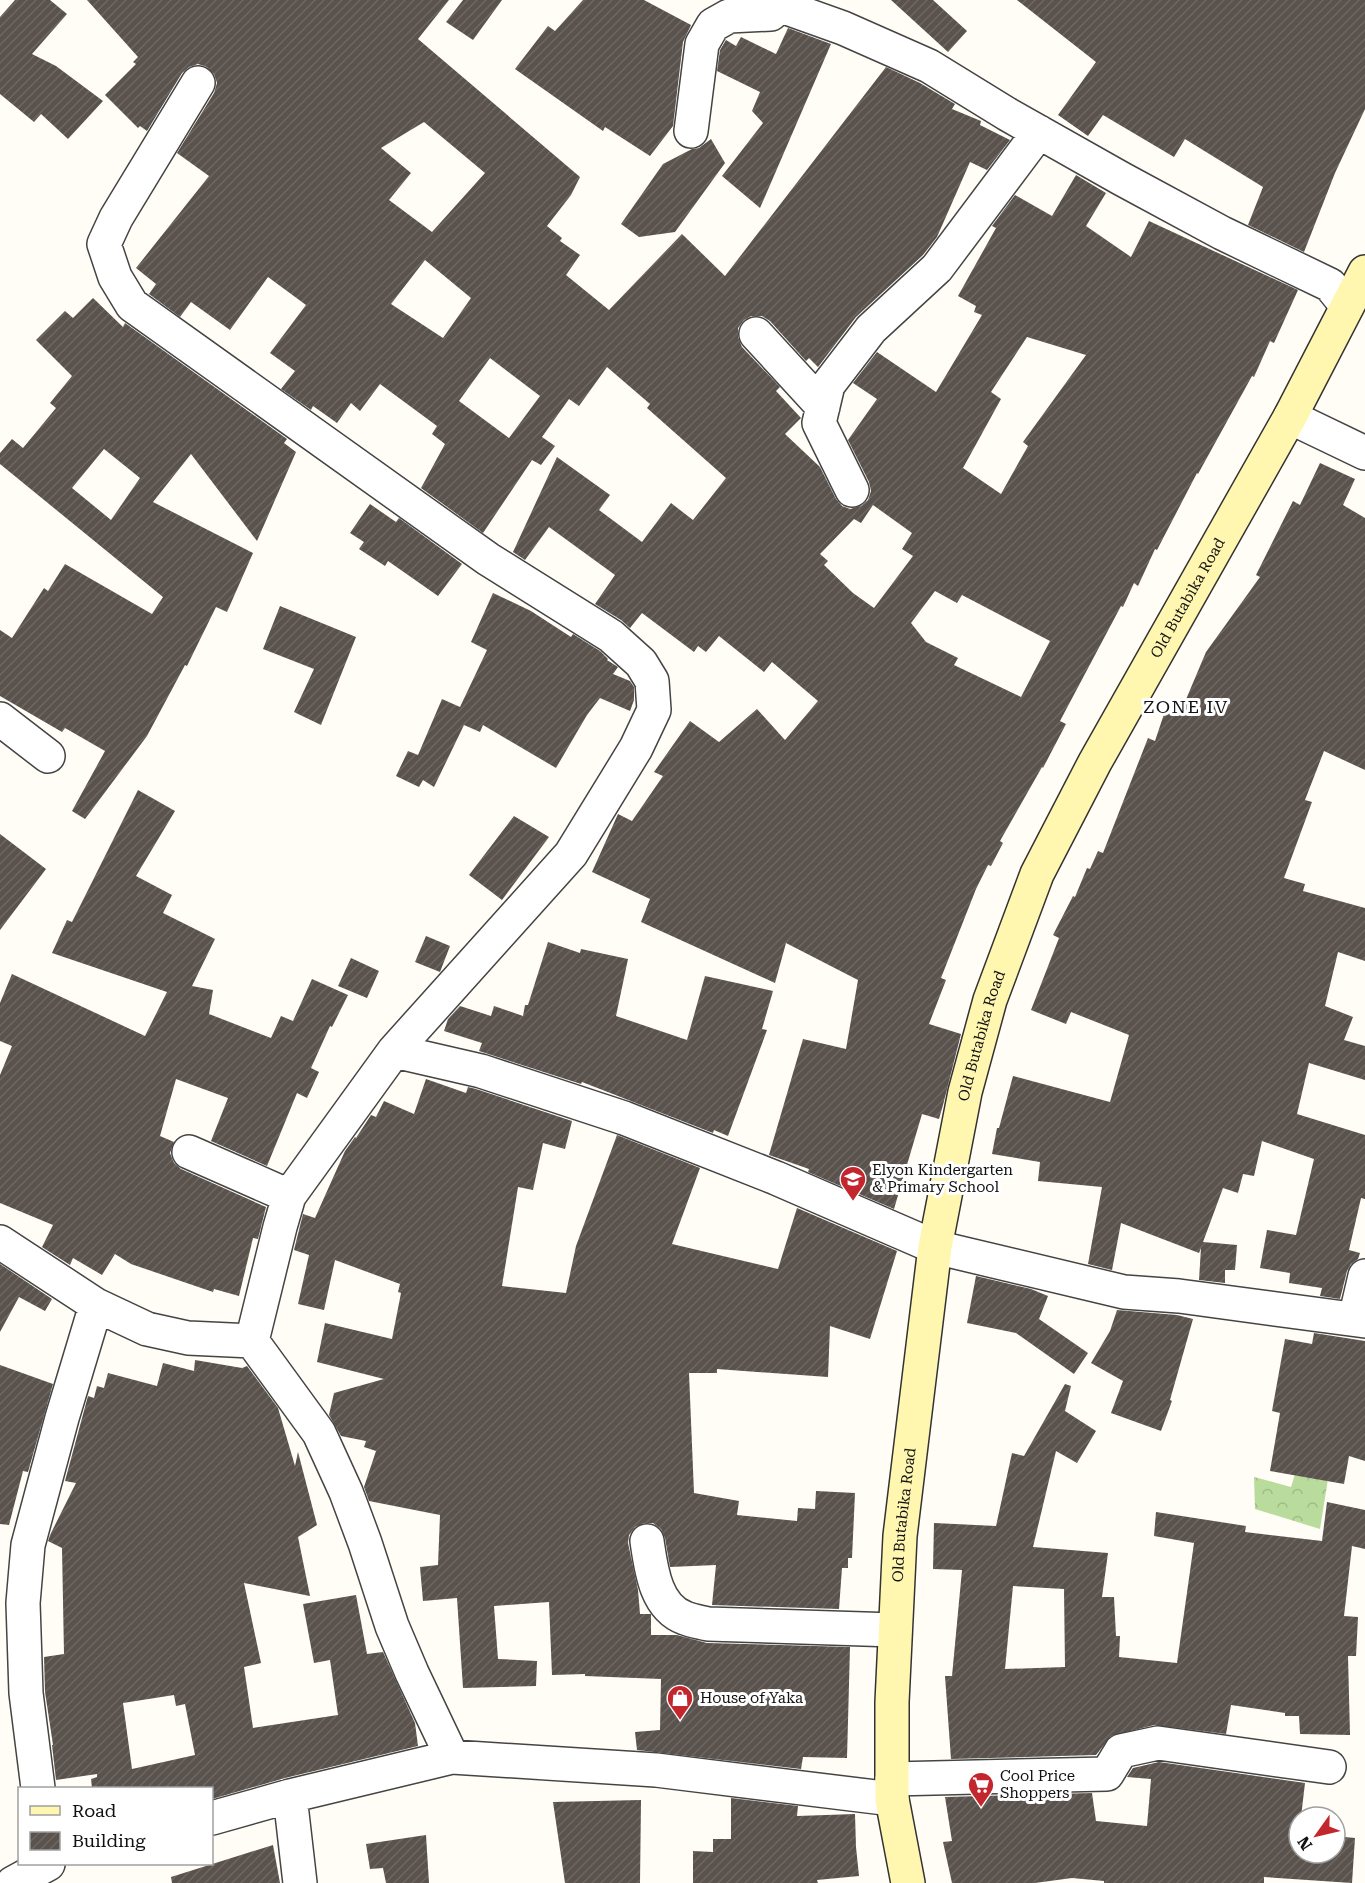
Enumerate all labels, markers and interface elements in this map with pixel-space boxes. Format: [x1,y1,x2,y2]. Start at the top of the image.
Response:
street label: Old Butabika Road [1147,534,1229,661]
district label: ZONE IV [1143,696,1229,717]
street label: Old Butabika Road [954,968,1009,1103]
place label: Elyon Kindergarten & Primary School [872,1161,1013,1196]
school or university icon: Elyon Kindergarten & Primary School [838,1164,868,1202]
street label: Old Butabika Road [889,1446,920,1583]
shop icon: House of Yaka [665,1683,695,1721]
place label: House of Yaka [700,1689,803,1707]
place label: Cool Price Shoppers [1000,1767,1075,1802]
supermarket icon: Cool Price Shoppers [966,1770,996,1808]
legend [18,1787,213,1865]
text: Road [72,1800,117,1821]
north arrow [1287,1805,1347,1865]
text: Building [72,1830,146,1851]
text: N [1294,1833,1316,1854]

